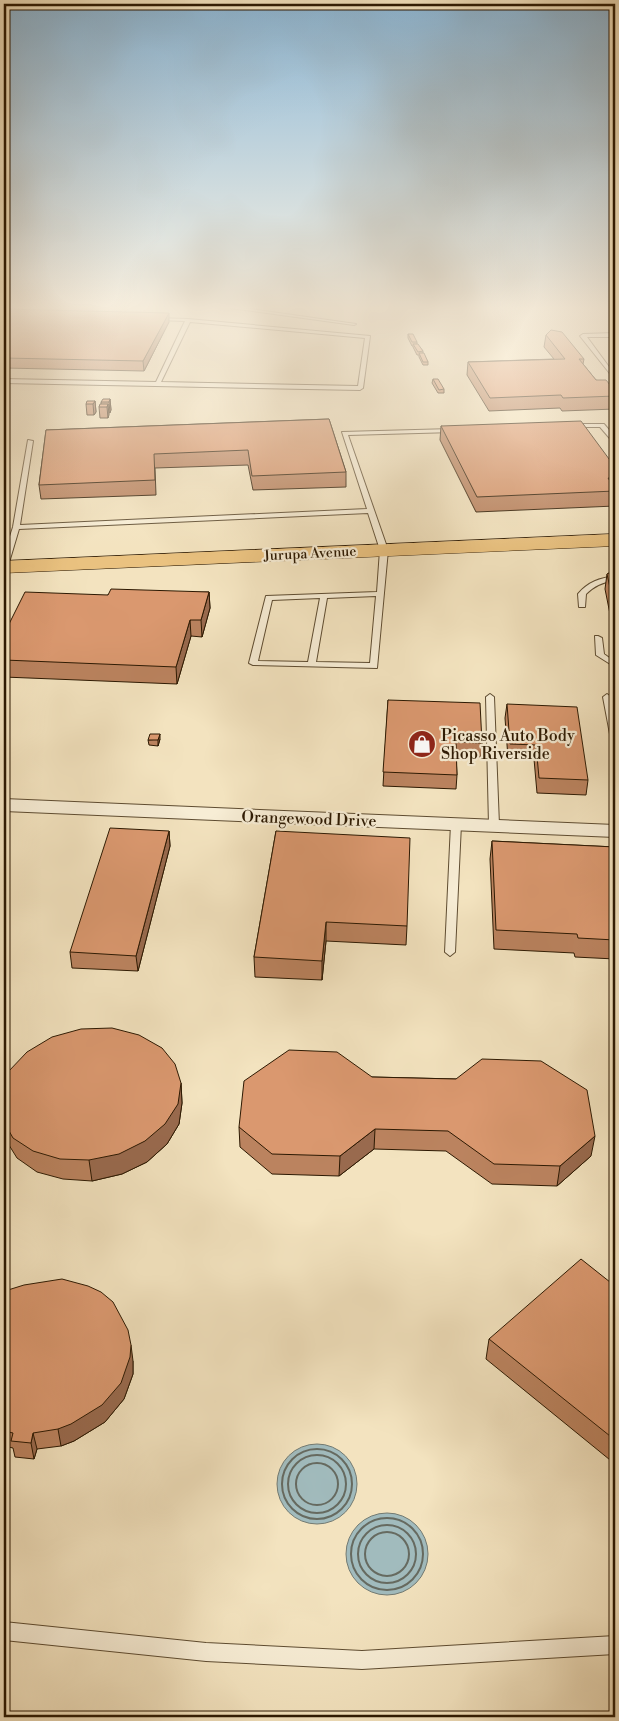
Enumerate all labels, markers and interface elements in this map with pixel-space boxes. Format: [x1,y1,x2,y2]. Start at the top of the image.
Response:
street label: Jurupa Avenue [262,543,357,565]
place label: Picasso Auto Body Shop Riverside [441,726,575,764]
shop icon: Picasso Auto Body Shop Riverside [407,729,437,759]
street label: Orangewood Drive [241,807,377,831]

